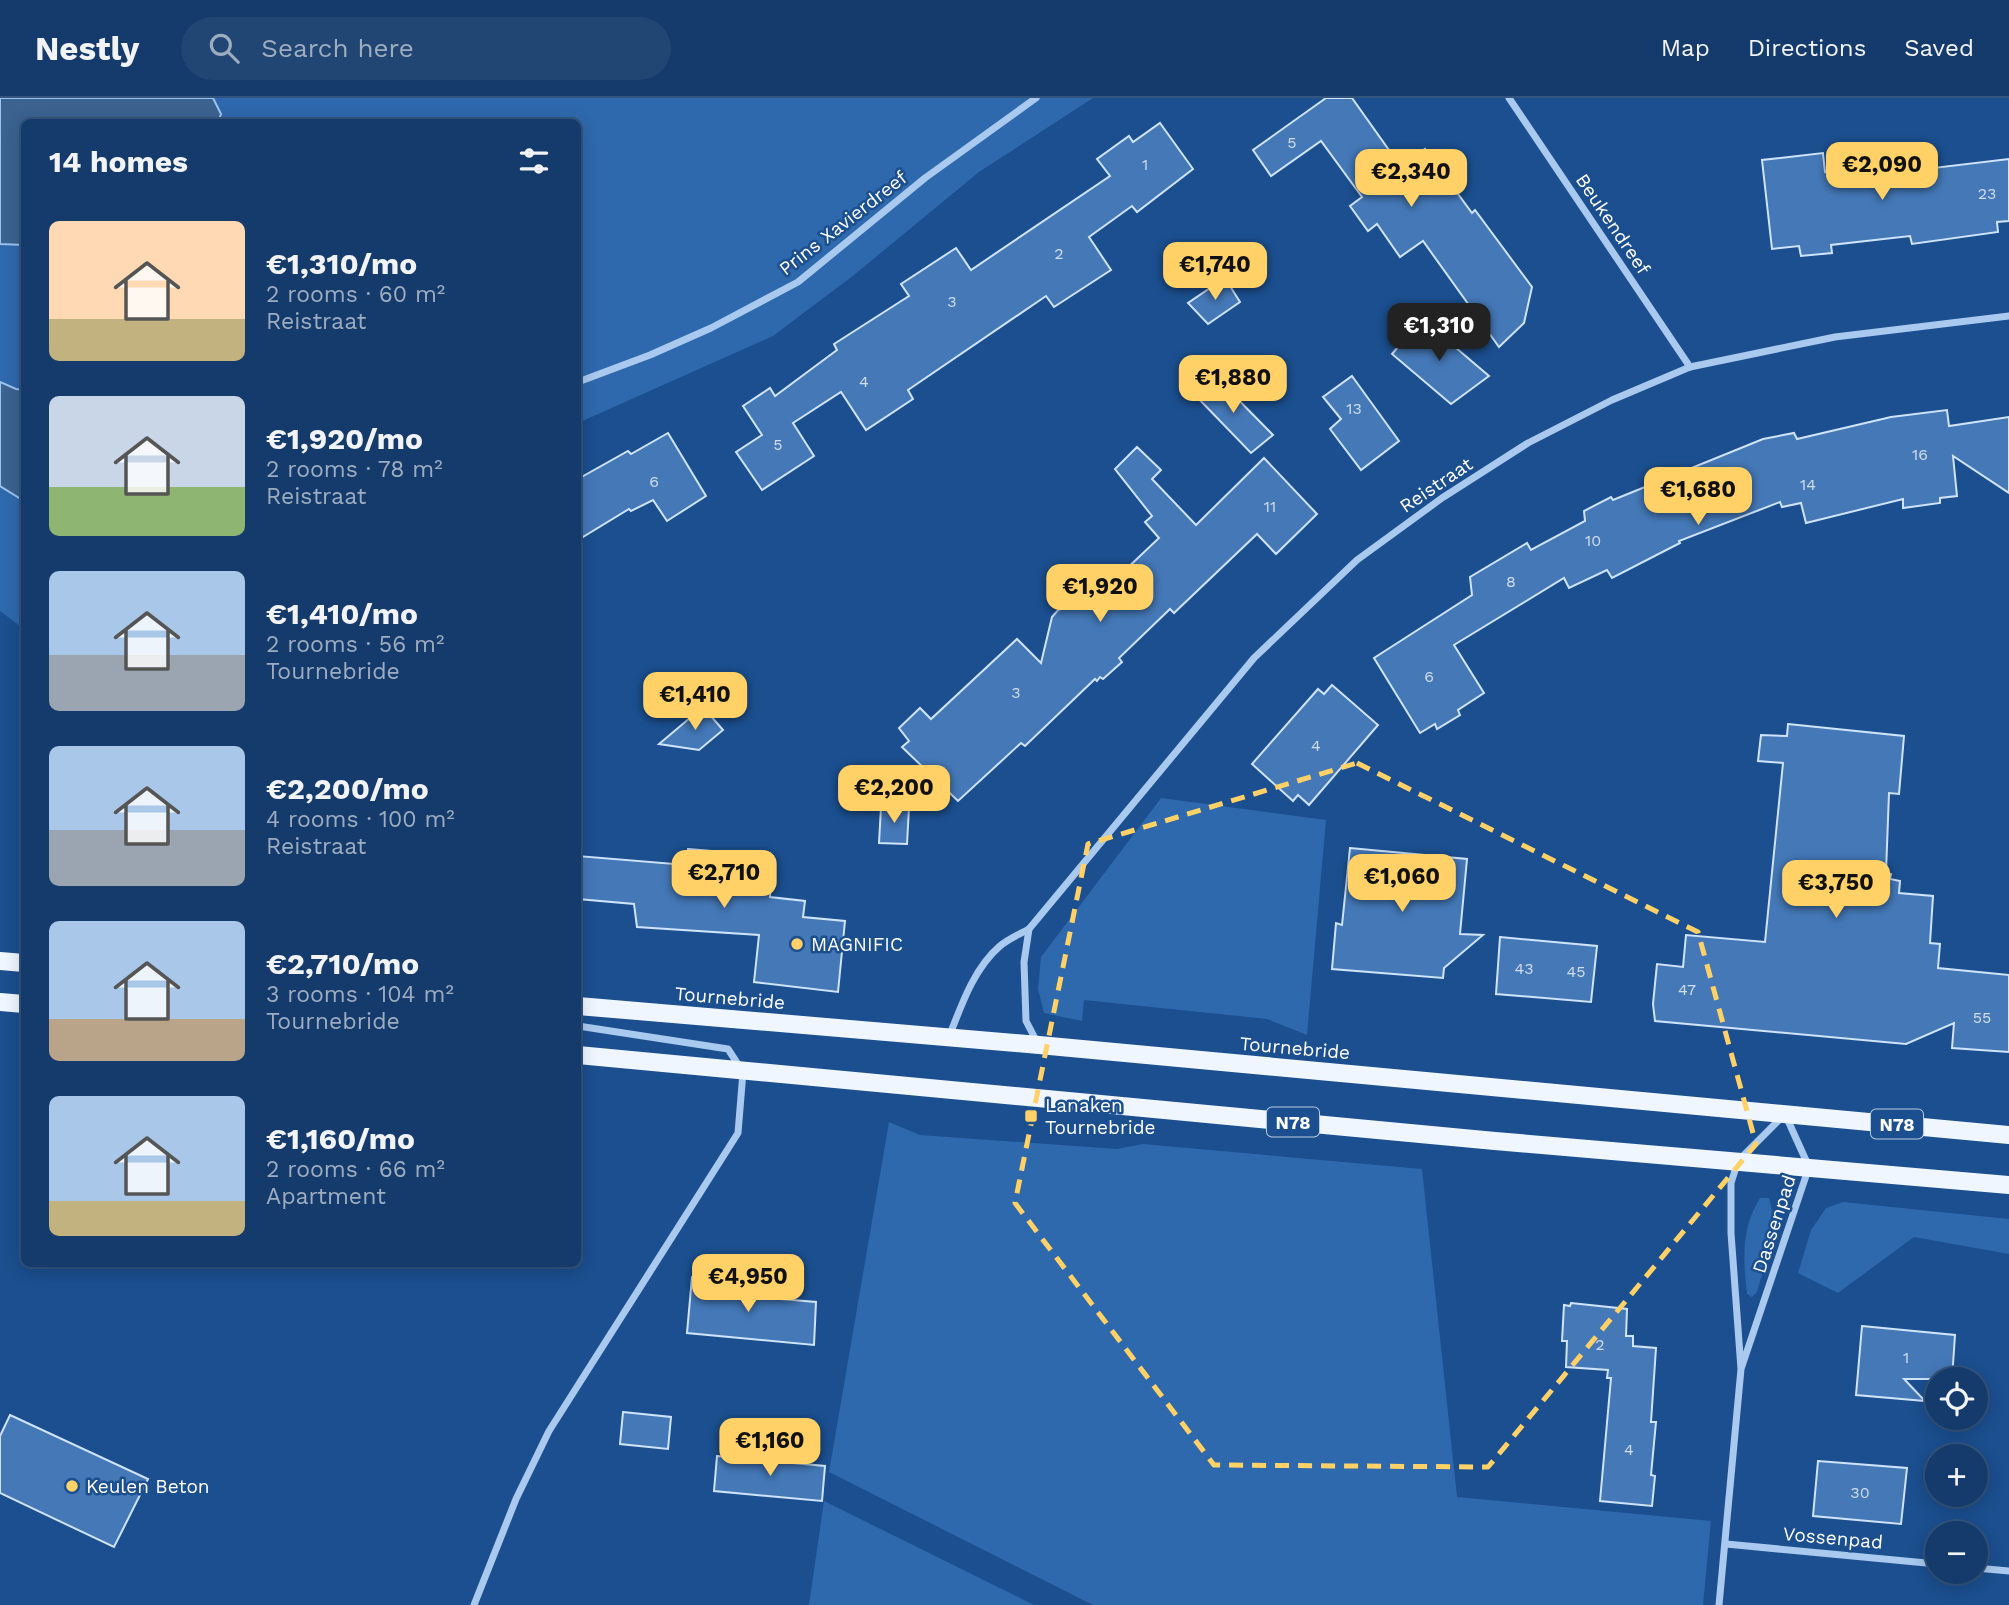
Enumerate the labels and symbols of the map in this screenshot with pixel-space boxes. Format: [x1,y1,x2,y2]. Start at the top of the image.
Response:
house number: 5 [1287,133,1297,152]
pin: €2,090 [1825,142,1939,202]
pin: €2,340 [1354,150,1468,209]
house number: 1 [1142,155,1148,174]
street label: Prins Xavierdreef [774,166,912,280]
street label: Beukendreef [1571,169,1656,279]
house number: 23 [1978,184,1996,203]
pin: €1,740 [1158,242,1272,302]
house number: 2 [1054,244,1064,263]
house number: 3 [947,292,957,311]
pin: €1,310 [1382,303,1496,363]
pin: €1,880 [1176,356,1290,415]
house number: 4 [859,372,869,391]
house number: 13 [1346,399,1362,418]
house number: 5 [773,435,783,454]
house number: 16 [1912,445,1928,464]
street label: Reistraat [1395,452,1477,518]
pin: €1,680 [1641,468,1755,527]
house number: 6 [649,472,659,491]
house number: 14 [1800,475,1816,494]
house number: 11 [1264,497,1276,516]
house number: 10 [1585,531,1601,550]
pin: €1,920 [1043,564,1157,624]
house number: 8 [1506,572,1516,591]
house number: 6 [1424,667,1434,686]
pin: €1,410 [638,672,752,732]
house number: 3 [1011,683,1021,702]
house number: 4 [1311,736,1321,755]
pin: €2,200 [837,766,951,825]
pin: €2,710 [667,850,781,910]
pin: €1,060 [1345,854,1459,914]
pin: €3,750 [1779,860,1893,920]
place label: MAGNIFIC [811,933,903,956]
marker: MAGNIFIC [789,936,805,952]
house number: 43 [1514,959,1534,978]
house number: 45 [1566,962,1586,981]
house number: 47 [1678,980,1696,999]
street label: Tournebride [674,982,786,1014]
house number: 55 [1973,1008,1991,1027]
street label: Tournebride [1239,1032,1351,1064]
place label: Lanaken Tournebride [1045,1094,1156,1139]
road number: N78 [1267,1107,1319,1136]
marker: Lanaken Tournebride [1023,1108,1039,1124]
road number: N78 [1871,1110,1923,1139]
street label: Dassenpad [1747,1172,1801,1276]
pin: €4,950 [691,1254,805,1314]
house number: 2 [1595,1335,1605,1354]
house number: 1 [1903,1348,1909,1367]
pin: €1,160 [713,1418,827,1478]
house number: 4 [1624,1440,1634,1459]
place label: Keulen Beton [86,1475,210,1498]
marker: Keulen Beton [64,1478,80,1494]
house number: 30 [1850,1483,1870,1502]
street label: Vossenpad [1782,1522,1884,1554]

